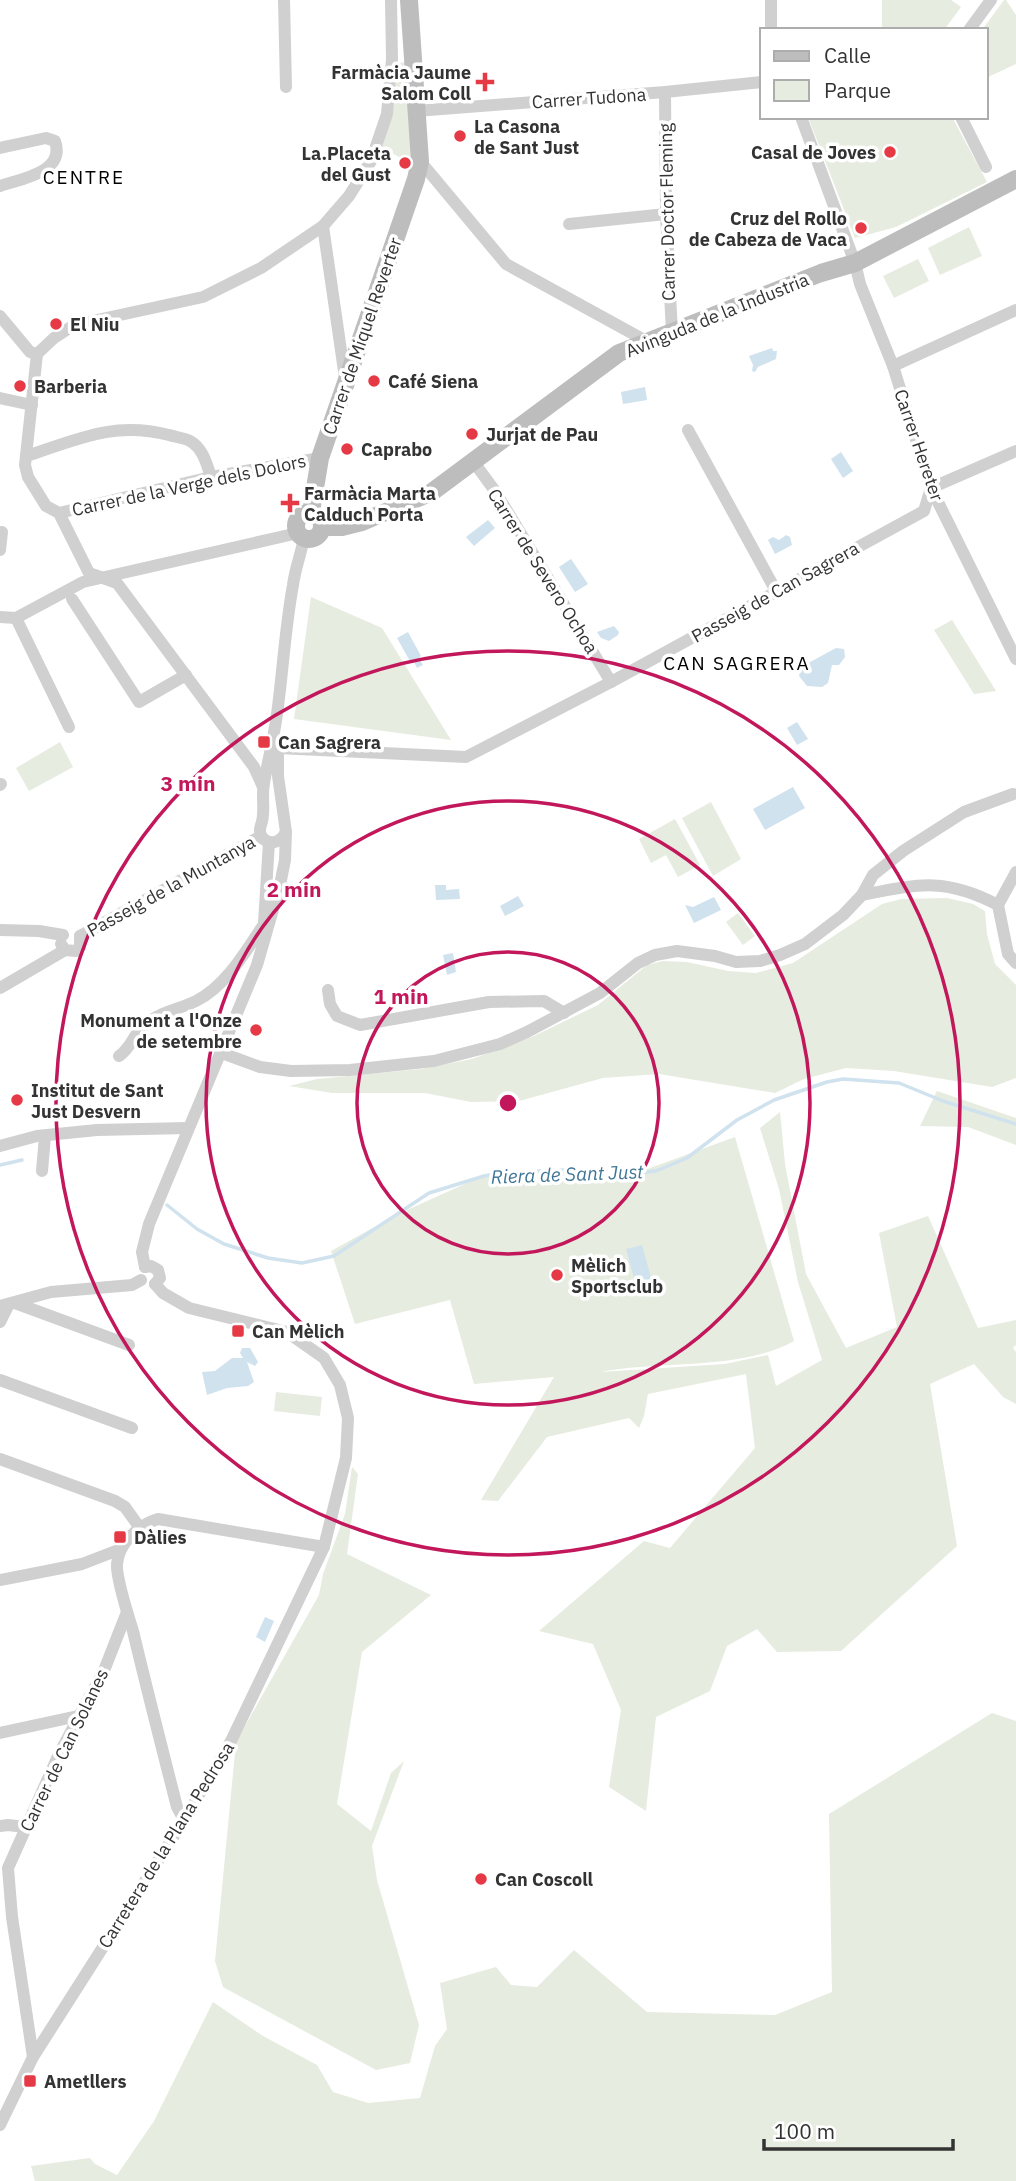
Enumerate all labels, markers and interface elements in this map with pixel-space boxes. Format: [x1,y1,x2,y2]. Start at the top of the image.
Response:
legend [760,28,988,119]
text: Calle [824,41,871,69]
place label: Farmàcia Jaume Salom Coll [331,61,472,105]
marker: Farmàcia Jaume Salom Coll [477,74,493,90]
text: Parque [824,76,891,104]
street label: Carrer Tudona [531,83,647,113]
place label: La Casona de Sant Just [474,115,579,159]
street label: Carrer Doctor Fleming [654,122,680,301]
marker: La Casona de Sant Just [452,128,468,144]
place label: Casal de Joves [751,141,876,164]
place label: La.Placeta del Gust [301,142,391,186]
marker: Casal de Joves [882,144,898,160]
marker: La.Placeta del Gust [397,155,413,171]
district label: CENTRE [43,165,125,189]
place label: Cruz del Rollo de Cabeza de Vaca [689,207,847,251]
marker: Cruz del Rollo de Cabeza de Vaca [853,220,869,236]
street label: Carrer de Miquel Reverter [317,234,407,438]
street label: Avinguda de la Industria [622,268,812,362]
place label: El Niu [70,313,120,336]
marker: El Niu [48,316,64,332]
place label: Café Siena [388,370,478,393]
marker: Café Siena [366,373,382,389]
place label: Barberia [34,375,107,398]
marker: Barberia [12,378,28,394]
street label: Carrer Hereter [889,386,949,504]
place label: Jurjat de Pau [486,423,598,446]
marker: Jurjat de Pau [464,426,480,442]
place label: Caprabo [361,438,432,461]
marker: Caprabo [339,441,355,457]
street label: Carrer de la Verge dels Dolors [70,449,308,521]
place label: Farmàcia Marta Calduch Porta [304,482,436,526]
street label: Carrer de Severo Ochoa [483,484,603,658]
marker: Farmàcia Marta Calduch Porta [282,495,298,511]
street label: Passeig de Can Sagrera [687,536,863,648]
district label: CAN SAGRERA [663,651,811,675]
place label: Can Sagrera [278,731,381,754]
marker: Can Sagrera [256,734,272,750]
text: 3 min [161,769,215,797]
street label: Passeig de la Muntanya [83,830,259,942]
text: 2 min [267,875,321,903]
text: 1 min [374,982,428,1010]
place label: Monument a l'Onze de setembre [80,1009,242,1053]
marker: Monument a l'Onze de setembre [248,1022,264,1038]
place label: Institut de Sant Just Desvern [31,1079,164,1123]
centre of rings [496,1091,520,1115]
marker: Institut de Sant Just Desvern [9,1092,25,1108]
water label: Riera de Sant Just [490,1159,644,1189]
place label: Mèlich Sportsclub [571,1254,663,1298]
marker: Mèlich Sportsclub [549,1267,565,1283]
place label: Can Mèlich [252,1320,344,1343]
marker: Can Mèlich [230,1323,246,1339]
place label: Dàlies [134,1526,187,1549]
marker: Dàlies [112,1529,128,1545]
street label: Carrer de Can Solanes [15,1665,113,1835]
street label: Carretera de la Plana Pedrosa [93,1737,239,1952]
place label: Can Coscoll [495,1868,594,1891]
marker: Can Coscoll [473,1871,489,1887]
place label: Ametllers [44,2070,127,2093]
marker: Ametllers [22,2073,38,2089]
scale bar [764,2108,953,2152]
text: 100 m [774,2117,835,2145]

